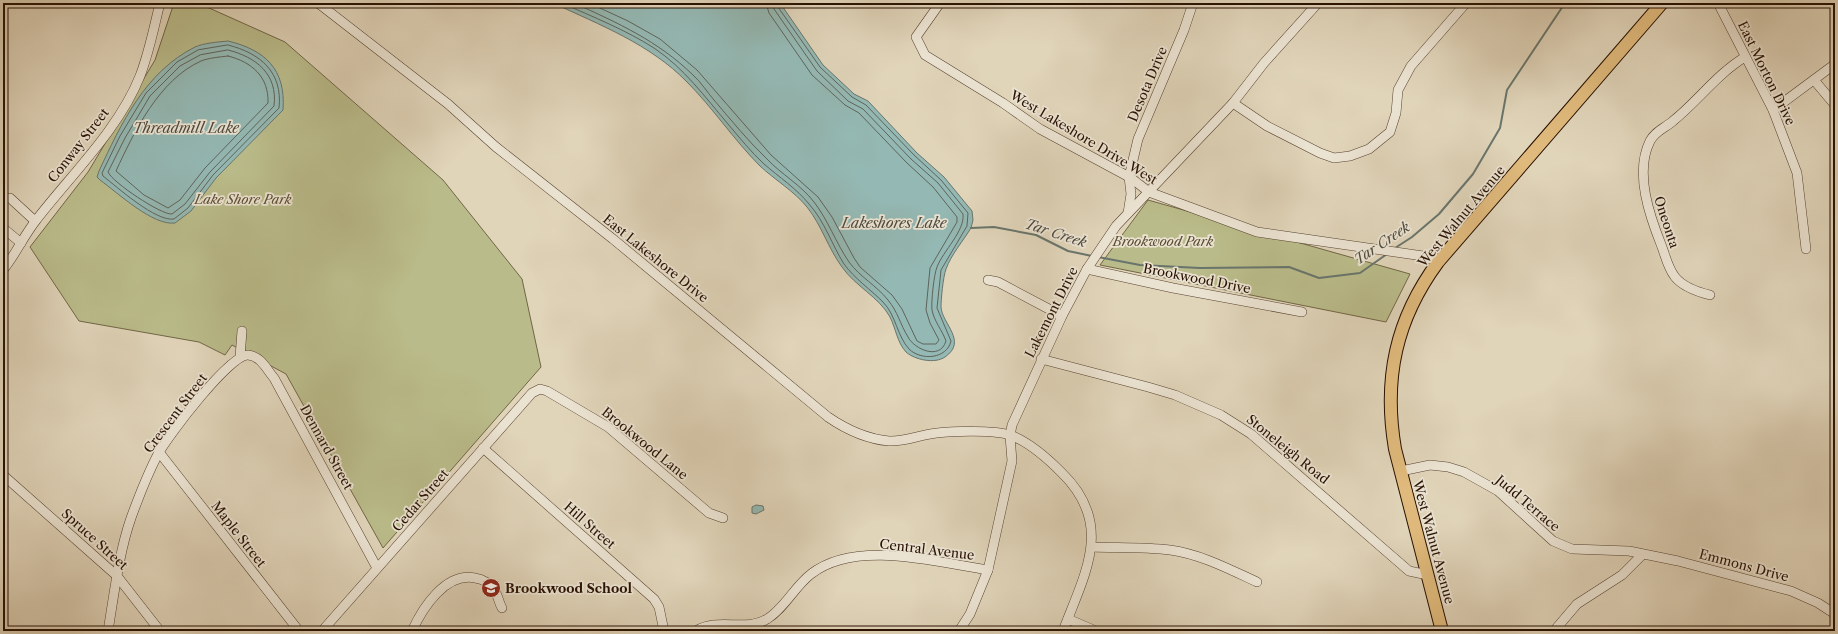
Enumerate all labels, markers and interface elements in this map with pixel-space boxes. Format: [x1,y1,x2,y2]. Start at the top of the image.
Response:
street label: East Morton Drive [1735,18,1799,128]
street label: Desota Drive [1124,44,1170,124]
street label: West Lakeshore Drive West [1007,86,1161,188]
street label: Conway Street [44,104,112,185]
water label: Threadmill Lake [133,119,240,137]
street label: West Walnut Avenue [1413,162,1508,271]
park label: Lake Shore Park [193,191,292,207]
street label: Oneonta [1651,194,1683,250]
street label: East Lakeshore Drive [600,211,712,305]
water label: Lakeshores Lake [841,214,948,232]
water label: Tar Creek [1023,215,1090,252]
water label: Tar Creek [1351,217,1414,268]
park label: Brookwood Park [1112,233,1213,249]
street label: Brookwood Drive [1142,260,1252,296]
street label: Lakemont Drive [1021,264,1081,360]
street label: Crescent Street [140,370,210,456]
street label: Dennard Street [297,402,357,493]
street label: Brookwood Lane [599,403,691,483]
street label: Stoneleigh Road [1244,411,1333,487]
street label: Cedar Street [389,465,452,535]
street label: Judd Terrace [1491,470,1563,535]
street label: West Walnut Avenue [1410,478,1458,606]
street label: Maple Street [208,498,270,571]
street label: Hill Street [561,498,619,552]
street label: Spruce Street [59,505,132,573]
street label: Central Avenue [879,535,975,563]
street label: Emmons Drive [1697,545,1791,585]
school or university icon: Brookwood School [480,577,502,599]
place label: Brookwood School [505,580,632,596]

